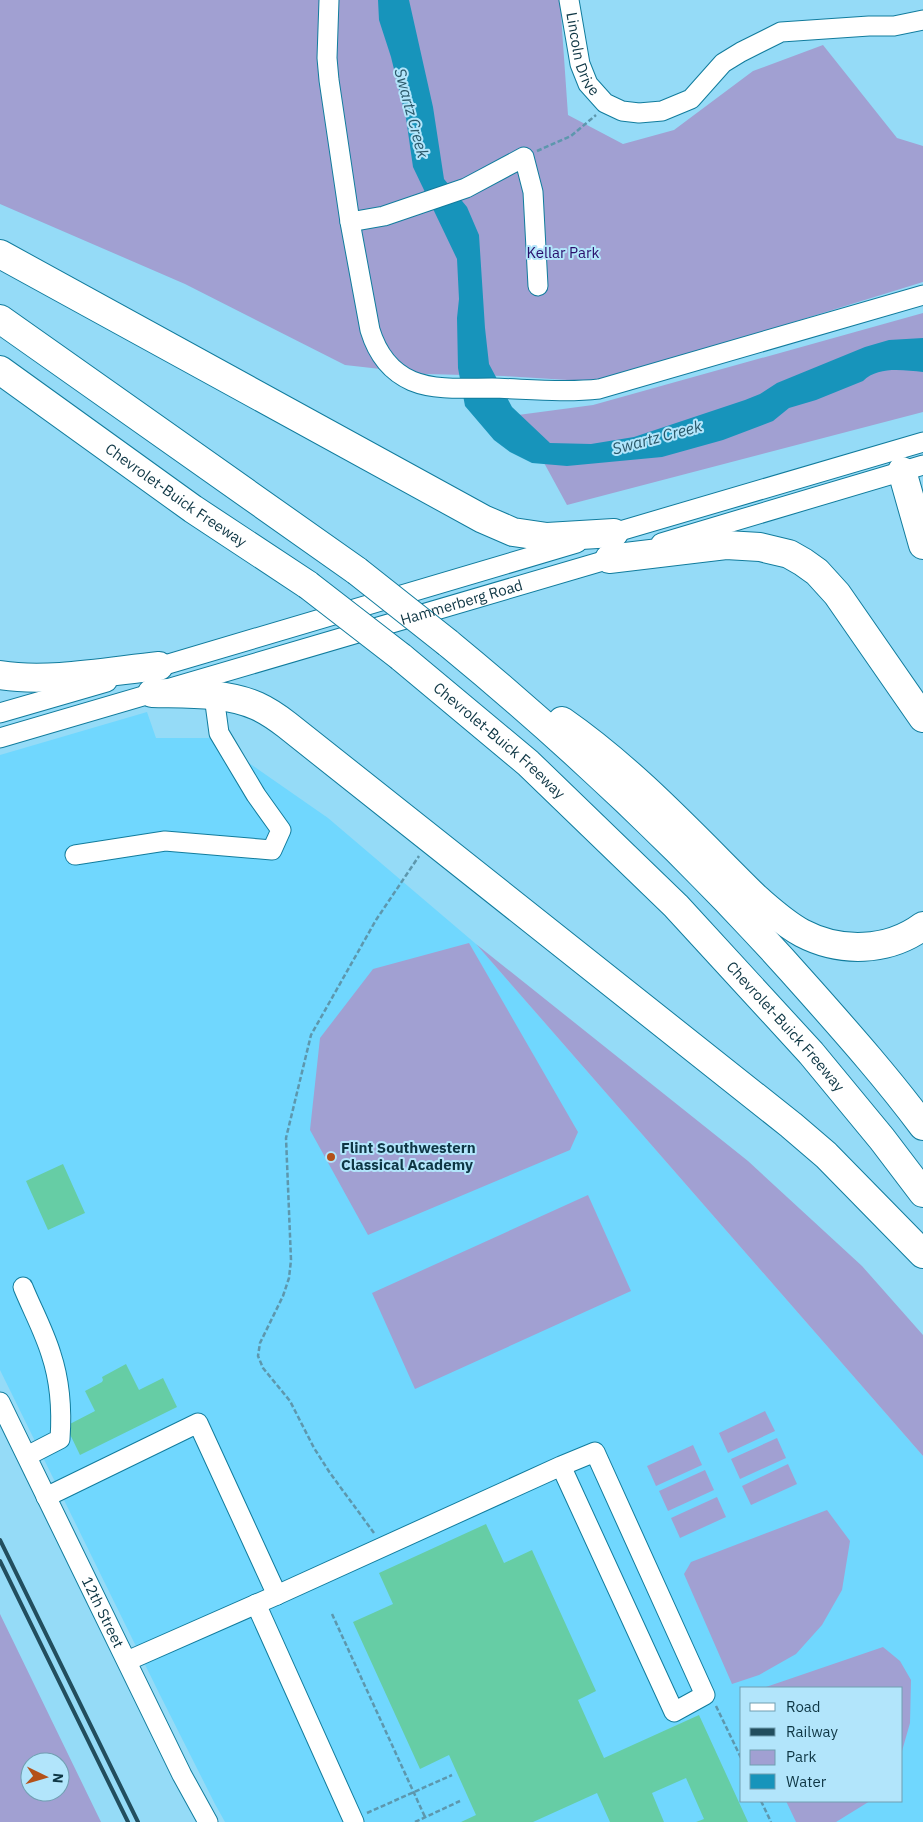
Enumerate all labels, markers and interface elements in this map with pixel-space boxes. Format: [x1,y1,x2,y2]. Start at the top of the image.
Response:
street label: Lincoln Drive [562,11,604,100]
water label: Swartz Creek [390,66,434,161]
park label: Kellar Park [527,243,600,262]
water label: Swartz Creek [610,415,705,459]
street label: Chevrolet-Buick Freeway [102,439,251,551]
street label: Hammerberg Road [398,575,525,629]
street label: Chevrolet-Buick Freeway [430,678,570,803]
street label: Chevrolet-Buick Freeway [723,957,849,1096]
place label: Flint Southwestern Classical Academy [341,1138,476,1174]
marker: Flint Southwestern Classical Academy [325,1151,337,1163]
street label: 12th Street [78,1574,128,1651]
legend [740,1687,903,1802]
text: Road [786,1697,821,1716]
text: Railway [786,1722,839,1741]
text: Park [786,1747,816,1766]
north arrow [20,1752,70,1802]
text: N [49,1772,67,1784]
text: Water [786,1772,827,1791]

